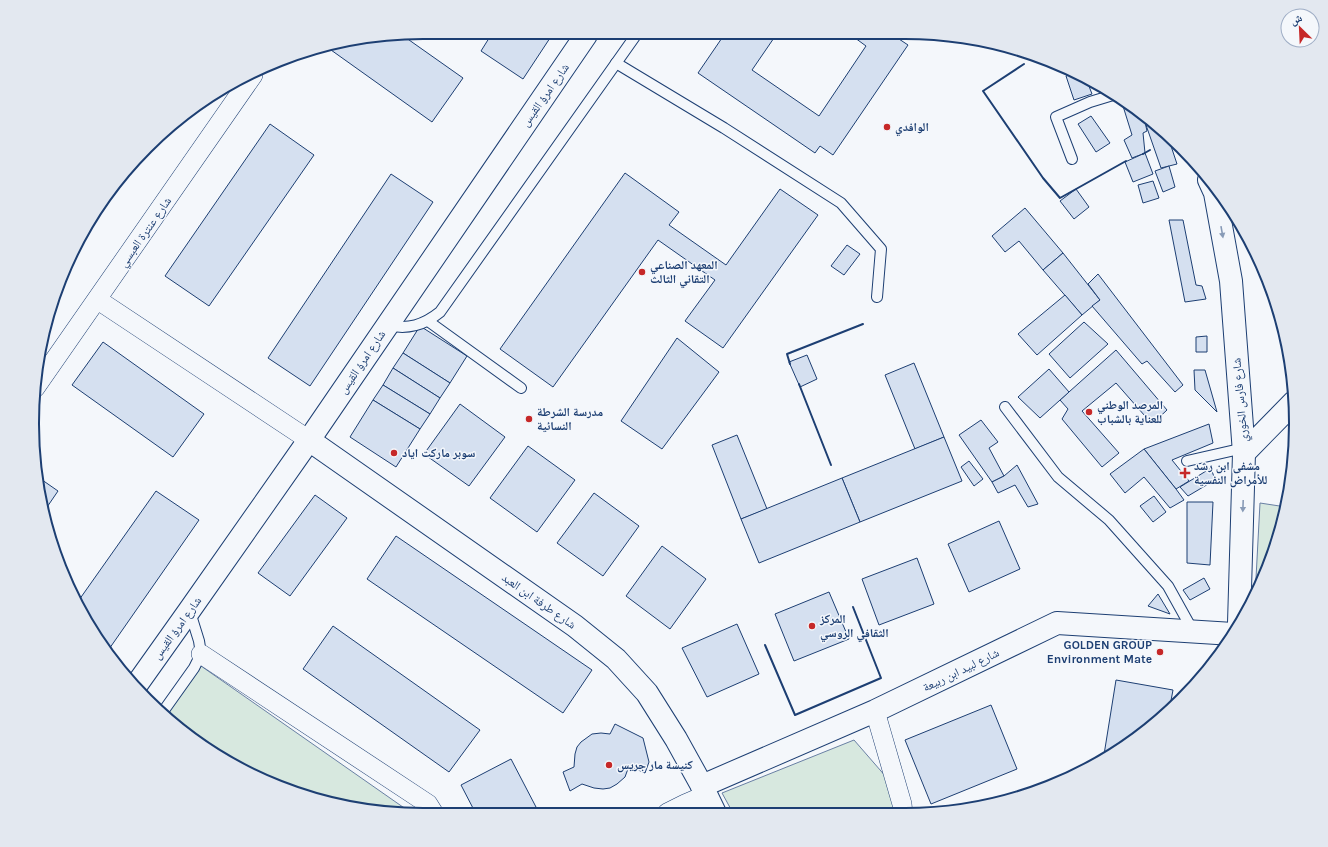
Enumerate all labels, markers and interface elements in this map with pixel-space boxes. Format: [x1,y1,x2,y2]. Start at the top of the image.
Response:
north arrow [1280,8,1320,48]
text: ش [1288,11,1305,29]
street label: شارع امرؤ القيس [518,61,573,130]
place label: الوافدي [895,120,929,137]
marker: الوافدي [882,122,892,132]
street label: شارع عنترة العبسي [116,194,177,271]
one-way arrow [1219,225,1225,238]
place label: المعهد الصناعي التقاني الثالث [650,258,718,289]
marker: المعهد الصناعي التقاني الثالث [637,267,647,277]
street label: شارع امرؤ القيس [336,327,389,397]
street label: شارع فارس الخوري [1229,357,1254,443]
place label: المرصد الوطني للعناية بالشباب [1097,398,1163,426]
place label: مدرسة الشرطة النسائية [537,405,603,433]
marker: المرصد الوطني للعناية بالشباب [1084,407,1094,417]
marker: مدرسة الشرطة النسائية [524,414,534,424]
place label: سوبر ماركت اياد [402,446,475,460]
marker: سوبر ماركت اياد [389,448,399,458]
place label: مشفى ابن رشد للأمراض النفسية [1194,459,1267,488]
marker: مشفى ابن رشد للأمراض النفسية [1179,467,1191,479]
one-way arrow [1240,500,1246,513]
street label: شارع طرفة ابن العبد [499,570,579,633]
street label: شارع امرؤ القيس [150,594,205,663]
place label: المركز الثقافي الروسي [819,612,889,643]
marker: المركز الثقافي الروسي [807,621,817,631]
place label: GOLDEN GROUP Environment Mate [1047,638,1152,666]
street label: شارع لبيد ابن ربيعة [921,645,1002,695]
marker: GOLDEN GROUP Environment Mate [1155,647,1165,657]
place label: كنيسة مار جريس [617,758,694,773]
marker: كنيسة مار جريس [604,760,614,770]

